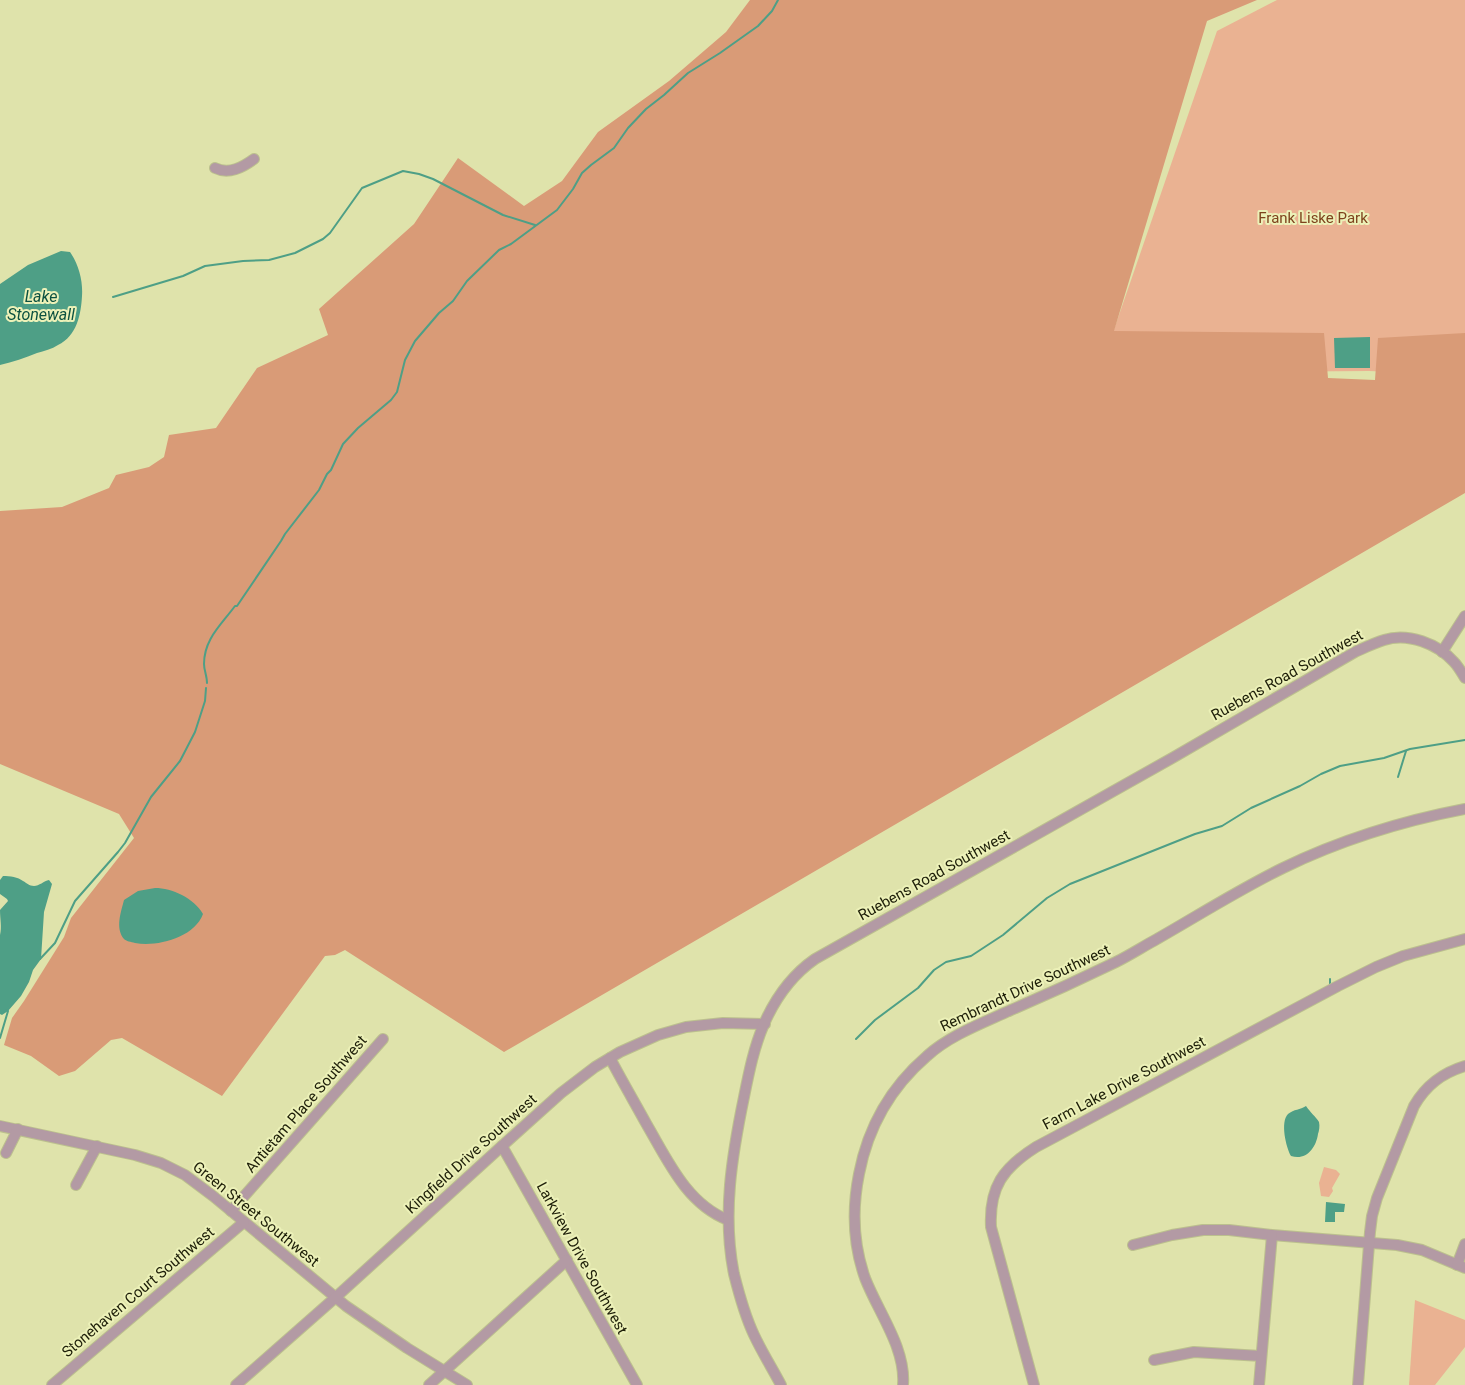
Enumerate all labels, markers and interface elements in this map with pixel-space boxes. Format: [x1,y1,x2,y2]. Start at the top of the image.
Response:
park label: Frank Liske Park [1258,209,1368,227]
water label: Lake Stonewall [7,287,75,324]
street label: Ruebens Road Southwest [1208,626,1366,724]
street label: Ruebens Road Southwest [855,826,1013,924]
street label: Rembrandt Drive Southwest [937,941,1113,1035]
street label: Antietam Place Southwest [241,1032,371,1176]
street label: Farm Lake Drive Southwest [1040,1032,1209,1134]
street label: Kingfield Drive Southwest [402,1090,540,1218]
street label: Green Street Southwest [189,1158,323,1270]
street label: Larkview Drive Southwest [533,1179,631,1337]
street label: Stonehaven Court Southwest [58,1223,218,1361]

